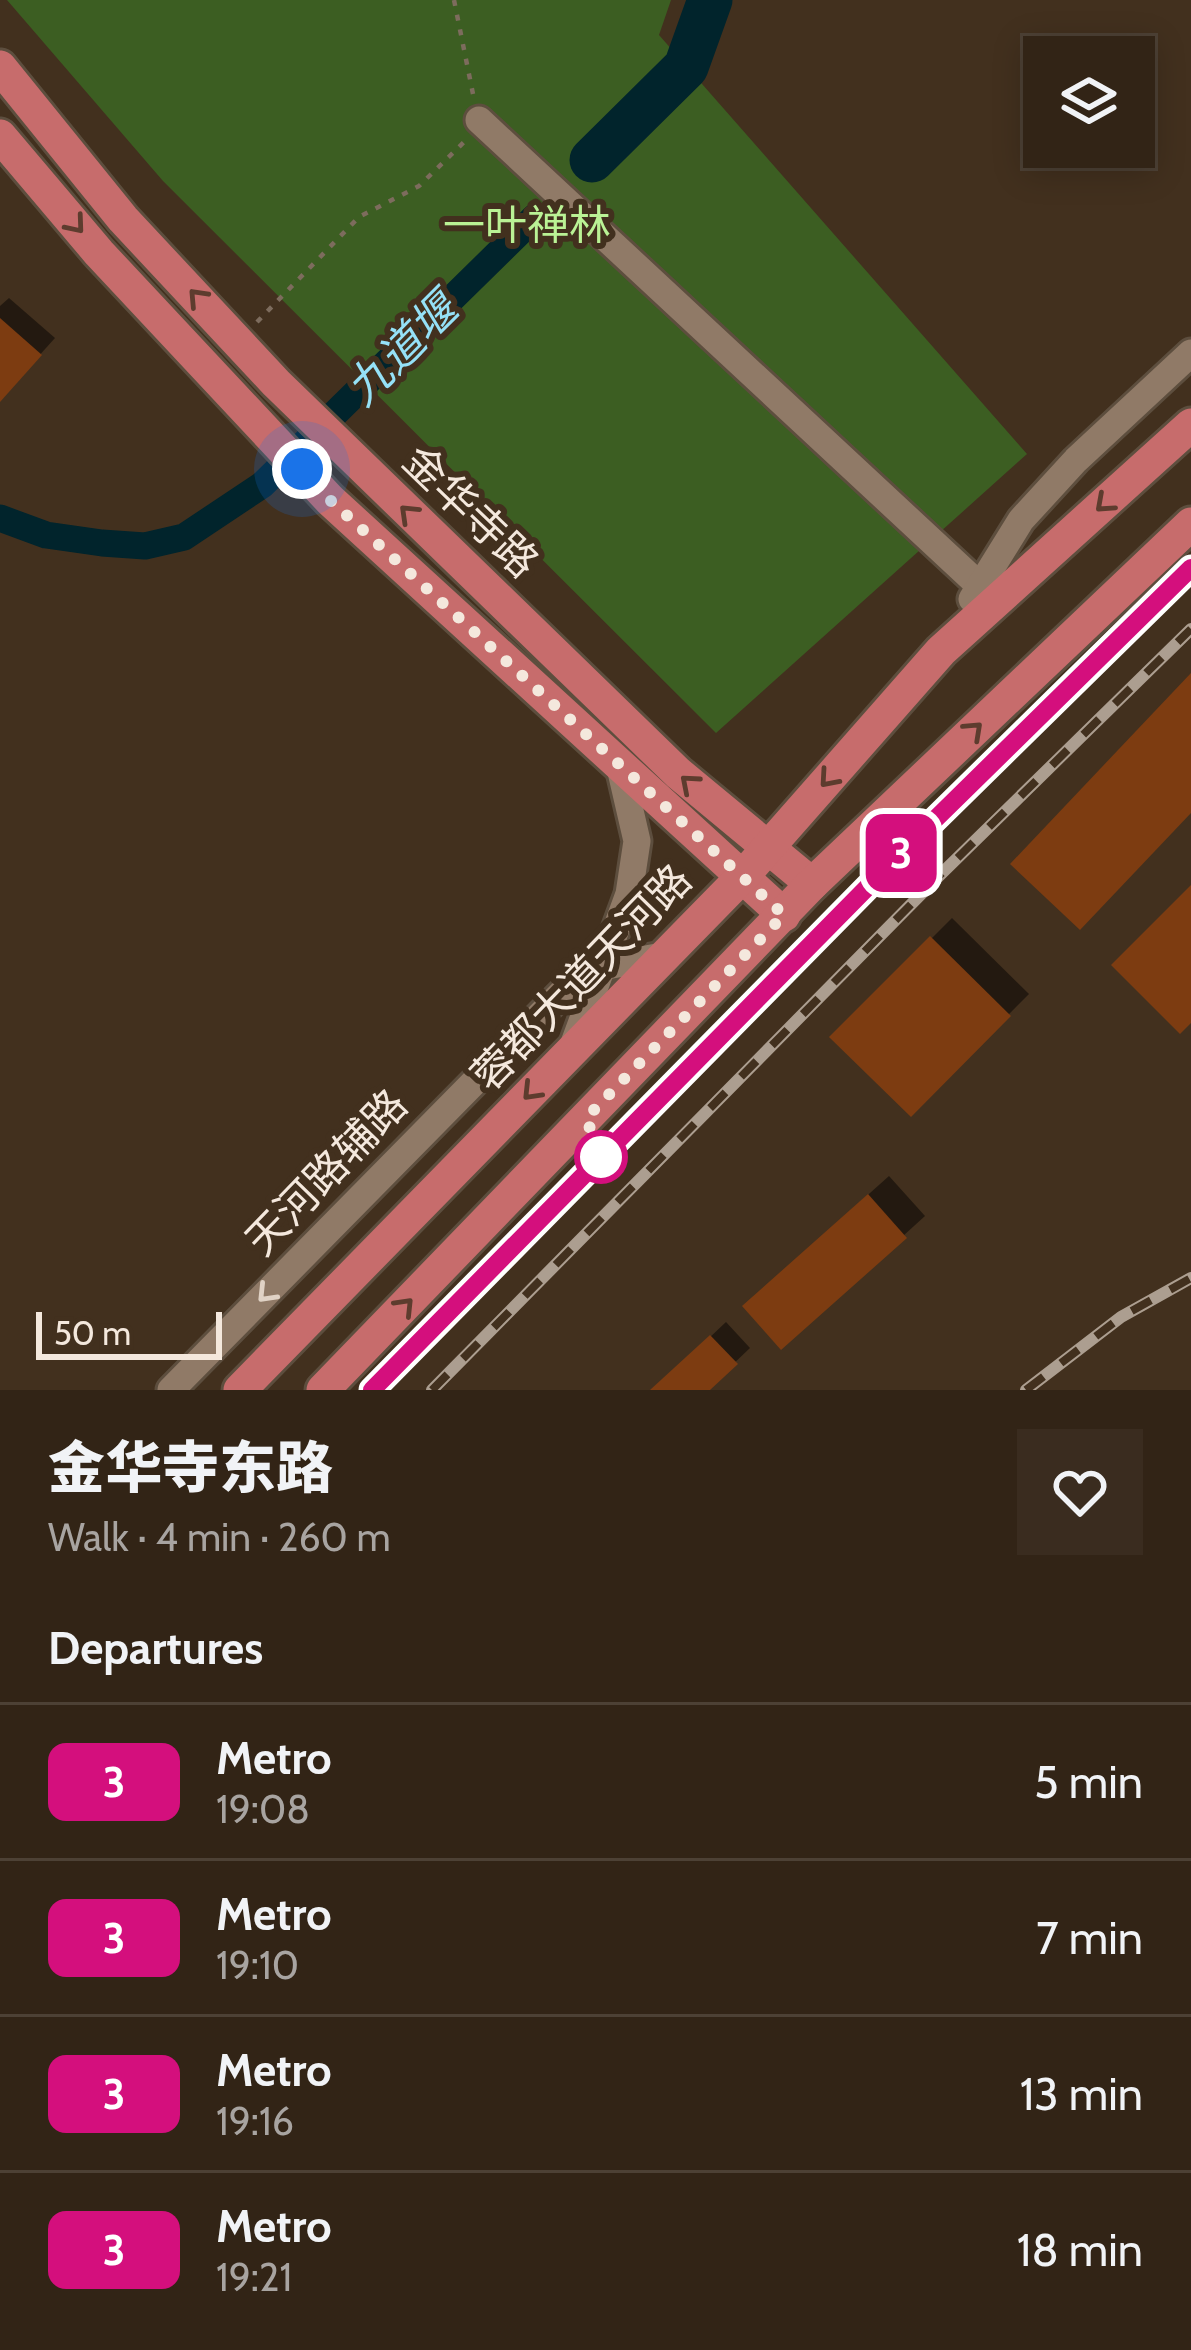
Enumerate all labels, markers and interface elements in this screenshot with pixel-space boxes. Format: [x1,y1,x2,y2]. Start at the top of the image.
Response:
map controls [1023,36,1155,168]
button: layers [1023,36,1155,168]
park label: 一叶禅林 [443,199,611,251]
one-way arrow [61,211,83,233]
water label: 九道堰 [334,277,473,416]
one-way arrow [189,289,211,311]
street label: 金华寺路 [393,434,549,588]
your location [272,439,332,499]
one-way arrow [1096,489,1118,511]
one-way arrow [400,505,421,527]
one-way arrow [960,723,982,745]
one-way arrow [821,765,843,787]
one-way arrow [681,775,703,797]
line badge: 3 [862,814,940,892]
text: 3 [890,827,912,879]
street label: 蓉都大道天河路 [460,853,702,1101]
street label: 天河路辅路 [234,1078,418,1266]
one-way arrow [523,1078,545,1100]
unlabelled marker [576,1132,626,1182]
one-way arrow [258,1280,280,1302]
one-way arrow [390,1298,412,1320]
scale bar [36,1306,222,1359]
text: 50 m [54,1313,131,1353]
button: heart [1017,1429,1143,1555]
text: 金华寺东路 [48,1433,333,1502]
text: Walk · 4 min · 260 m [48,1513,391,1561]
text: Departures [48,1621,263,1675]
text: Metro [216,1731,332,1785]
text: 5 min [1034,1755,1143,1809]
text: 3 [103,1756,125,1808]
text: 19:08 [216,1785,310,1833]
text: Metro [216,1887,332,1941]
text: 7 min [1036,1911,1143,1965]
text: 3 [103,1912,125,1964]
text: 19:10 [216,1941,299,1989]
text: Metro [216,2043,332,2097]
text: 13 min [1020,2067,1143,2121]
text: 3 [103,2068,125,2120]
text: 19:16 [216,2097,294,2145]
text: Metro [216,2199,332,2253]
text: 18 min [1017,2223,1143,2277]
text: 3 [103,2224,125,2276]
text: 19:21 [216,2253,292,2301]

